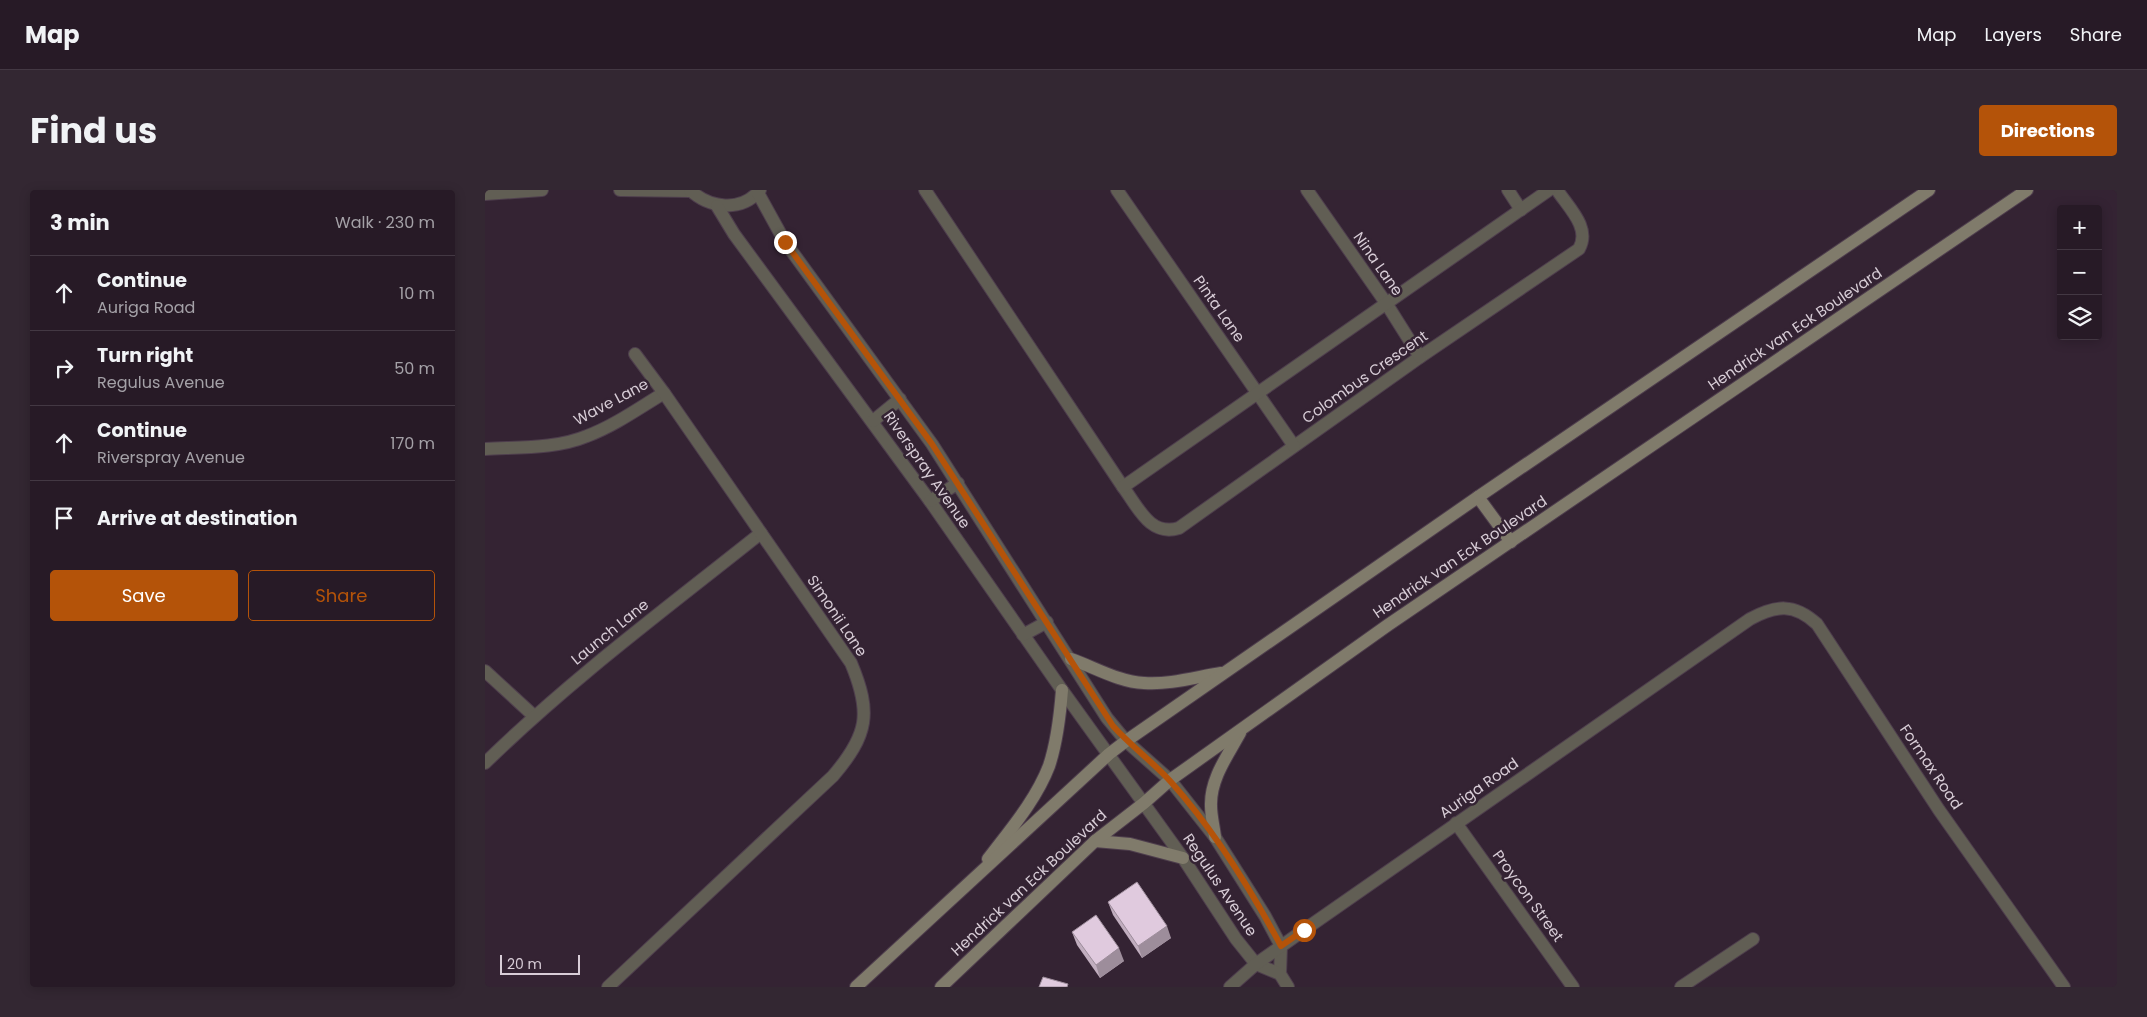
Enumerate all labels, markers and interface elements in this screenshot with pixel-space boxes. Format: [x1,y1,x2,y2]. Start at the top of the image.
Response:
text: Map [25,18,80,51]
text: Map [1917,22,1957,47]
text: Layers [1985,22,2042,47]
text: Share [2070,22,2122,47]
button: Directions [1979,105,2117,156]
text: Find us [30,106,157,155]
map controls [2057,205,2102,340]
button: + [2057,205,2102,250]
text: 3 min [50,208,110,237]
text: Walk · 230 m [335,211,435,234]
street label: Nina Lane [1349,228,1408,300]
route end [774,231,797,254]
button: − [2057,250,2102,295]
street label: Hendrick van Eck Boulevard [1703,262,1886,395]
text: Continue [97,267,187,294]
street label: Pinta Lane [1189,271,1250,346]
icon: ahead [50,279,78,307]
text: 10 m [399,282,435,305]
button: layers [2057,295,2102,340]
text: Auriga Road [97,296,195,319]
street label: Colombus Crescent [1298,325,1432,428]
text: Turn right [97,342,193,369]
icon: right [50,354,78,382]
text: 50 m [394,357,435,380]
text: Regulus Avenue [97,371,225,394]
street label: Wave Lane [570,373,652,430]
street label: Riverspray Avenue [879,407,976,533]
text: Continue [97,417,187,444]
icon: ahead [50,429,78,457]
text: 170 m [390,432,435,455]
text: Riverspray Avenue [97,446,245,469]
street label: Hendrick van Eck Boulevard [1368,490,1551,623]
icon: arrive [50,504,78,532]
text: Arrive at destination [97,505,298,532]
button: Save [50,570,238,621]
button: Share [248,570,435,621]
street label: Simonii Lane [802,571,872,661]
street label: Launch Lane [567,594,653,669]
street label: Formax Road [1895,720,1968,813]
street label: Auriga Road [1435,753,1523,823]
street label: Hendrick van Eck Boulevard [946,805,1111,961]
street label: Regulus Avenue [1178,829,1263,940]
street label: Proycon Street [1488,846,1569,946]
route start [1293,919,1316,942]
scale bar [500,952,580,975]
text: 20 m [507,954,542,974]

